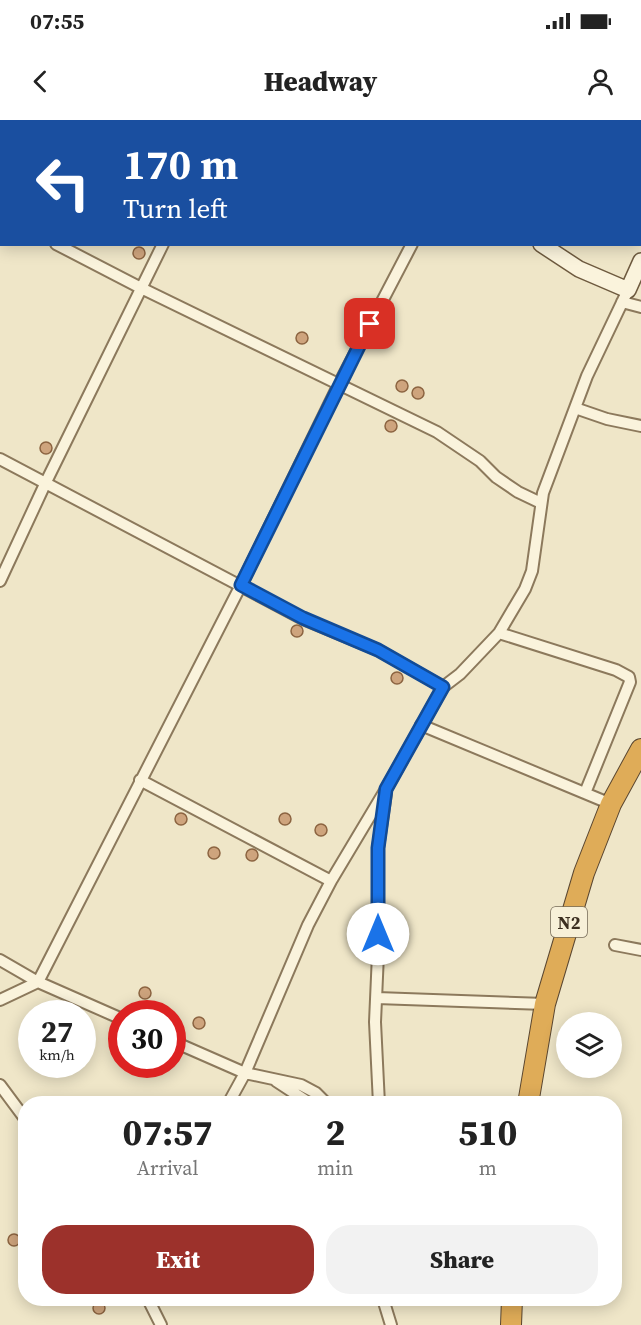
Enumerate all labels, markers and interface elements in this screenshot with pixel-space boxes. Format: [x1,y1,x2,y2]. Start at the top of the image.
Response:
text: 07:55 [30,6,84,36]
text: Headway [264,63,377,100]
icon: back [24,65,57,98]
icon: person [584,65,617,98]
text: 170 m [123,135,238,193]
icon: left [24,144,102,222]
text: Turn left [123,190,227,227]
pin [344,298,395,349]
icon: arrive [353,307,386,340]
position arrow [346,902,410,966]
road number: N2 [551,907,587,937]
speed limit sign: 30 [108,1000,186,1078]
text: 27 [41,1011,73,1052]
map controls [556,1012,622,1078]
button: layers [556,1012,622,1078]
text: km/h [39,1044,75,1065]
text: 07:57 [123,1108,213,1157]
text: 2 [325,1108,345,1157]
text: 510 [458,1108,517,1157]
text: Arrival [137,1154,199,1182]
text: min [317,1154,353,1182]
text: m [479,1154,497,1182]
button: Exit [42,1225,314,1294]
button: Share [326,1225,598,1294]

